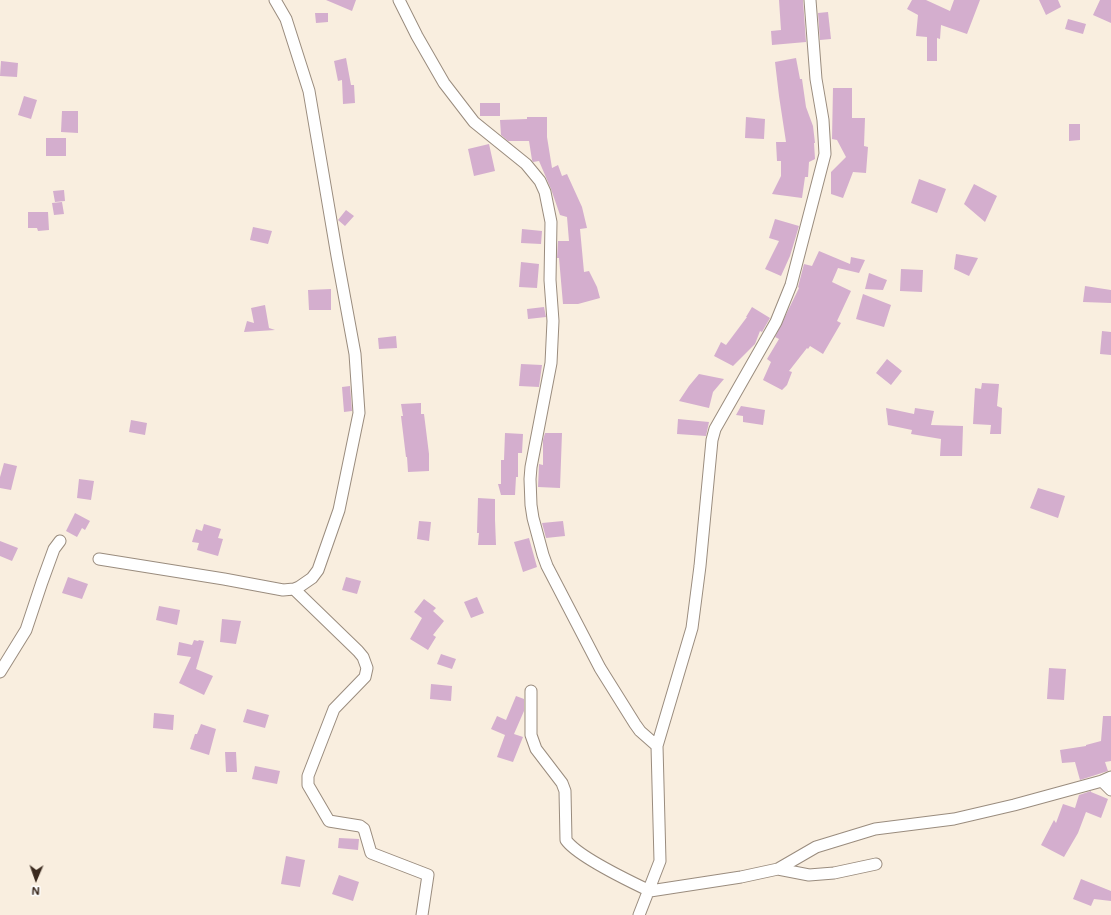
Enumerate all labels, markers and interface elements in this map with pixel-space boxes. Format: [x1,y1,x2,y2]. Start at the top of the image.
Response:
north arrow [16,859,56,899]
text: N [31,884,40,899]

